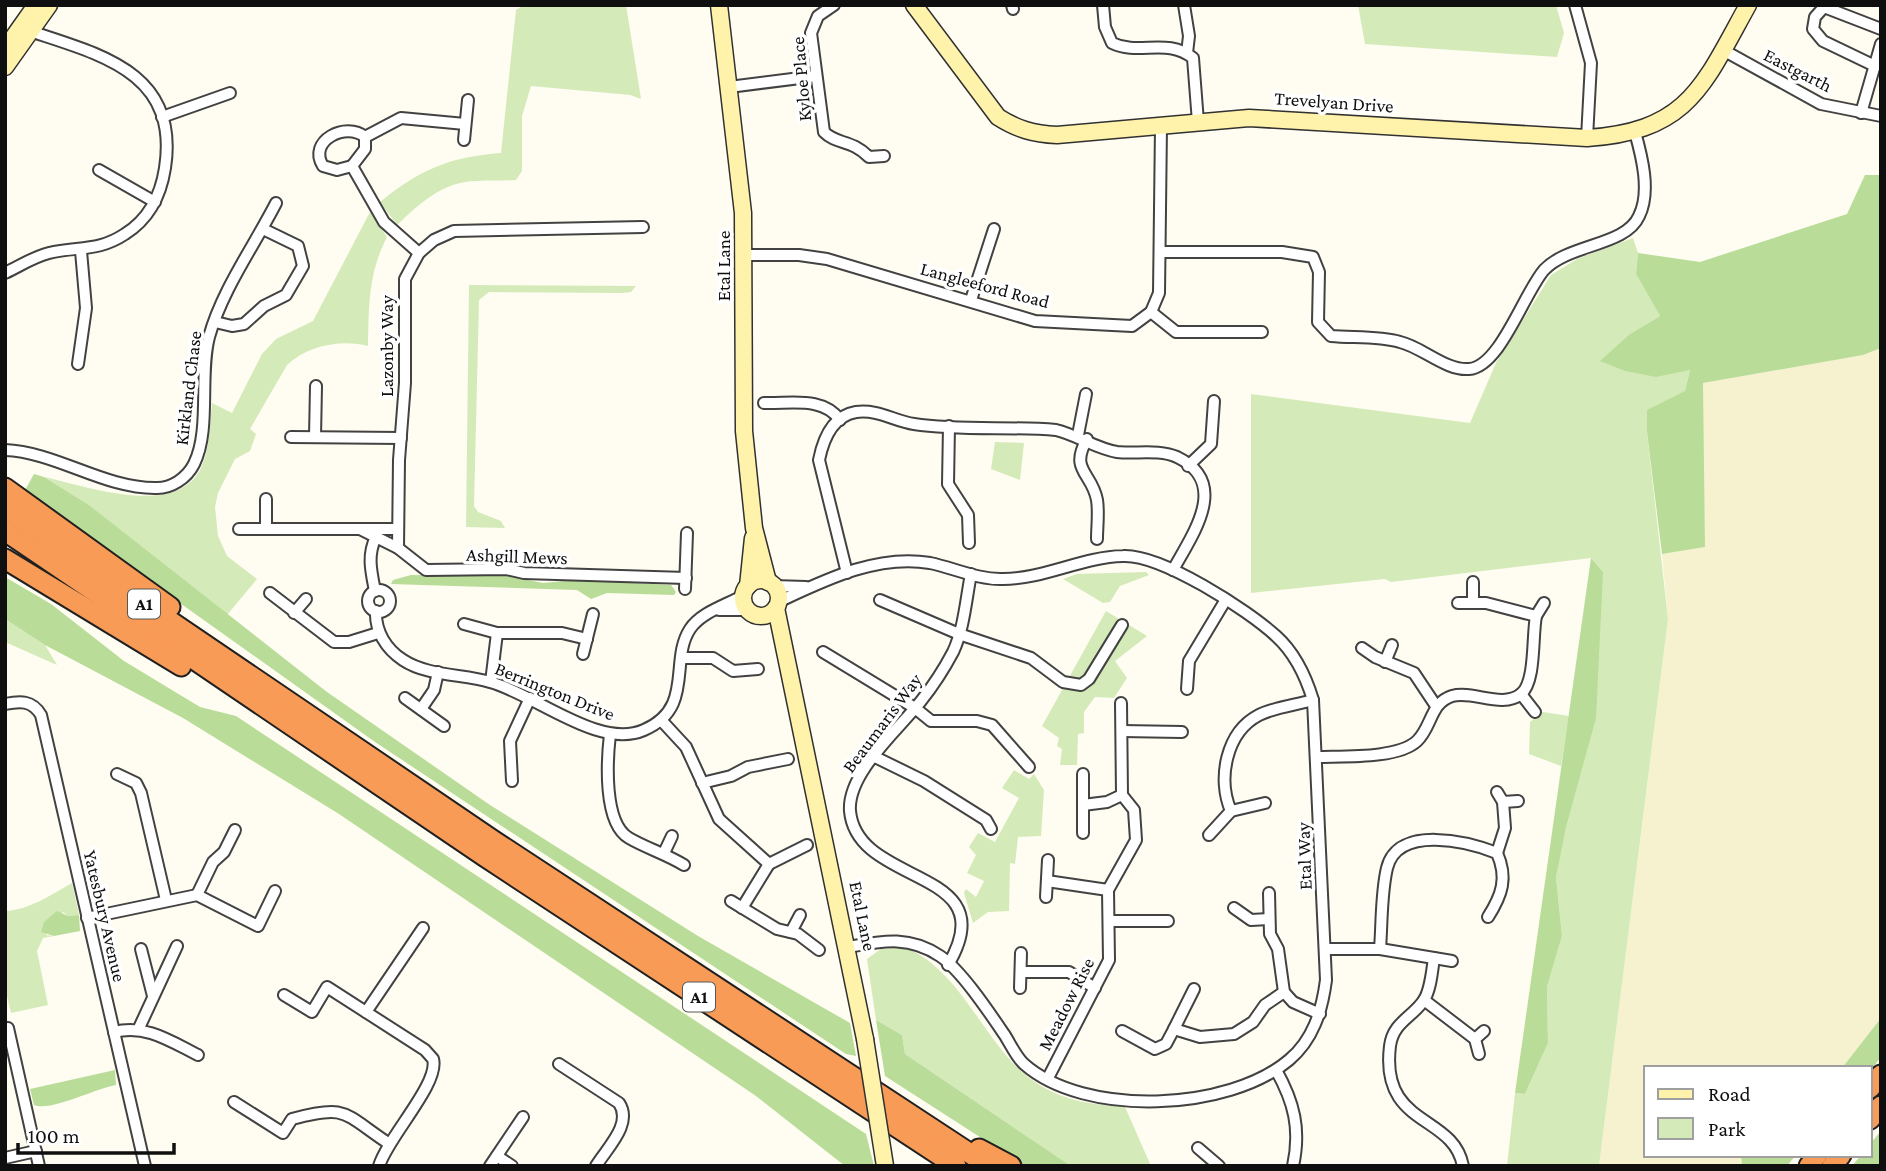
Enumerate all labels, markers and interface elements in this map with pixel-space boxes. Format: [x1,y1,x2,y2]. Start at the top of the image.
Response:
street label: Kyloe Place [787,36,815,122]
street label: Eastgarth [1760,44,1836,96]
street label: Trevelyan Drive [1274,87,1394,117]
street label: Etal Lane [713,231,734,301]
street label: Langleeford Road [918,258,1052,312]
street label: Lazonby Way [376,295,397,397]
street label: Kirkland Chase [171,330,205,446]
street label: Ashgill Mews [466,544,568,568]
road number: A1 [128,590,160,618]
street label: Berrington Drive [492,657,618,725]
street label: Beaumaris Way [838,669,926,777]
street label: Etal Way [1292,822,1316,890]
street label: Yatesbury Avenue [80,848,130,984]
street label: Etal Lane [845,879,881,953]
street label: Meadow Rise [1034,954,1098,1054]
road number: A1 [683,982,715,1012]
legend [1644,1066,1872,1157]
text: Road [1708,1082,1751,1106]
scale bar [18,1112,173,1156]
text: Park [1708,1117,1745,1141]
text: 100 m [28,1124,80,1148]

